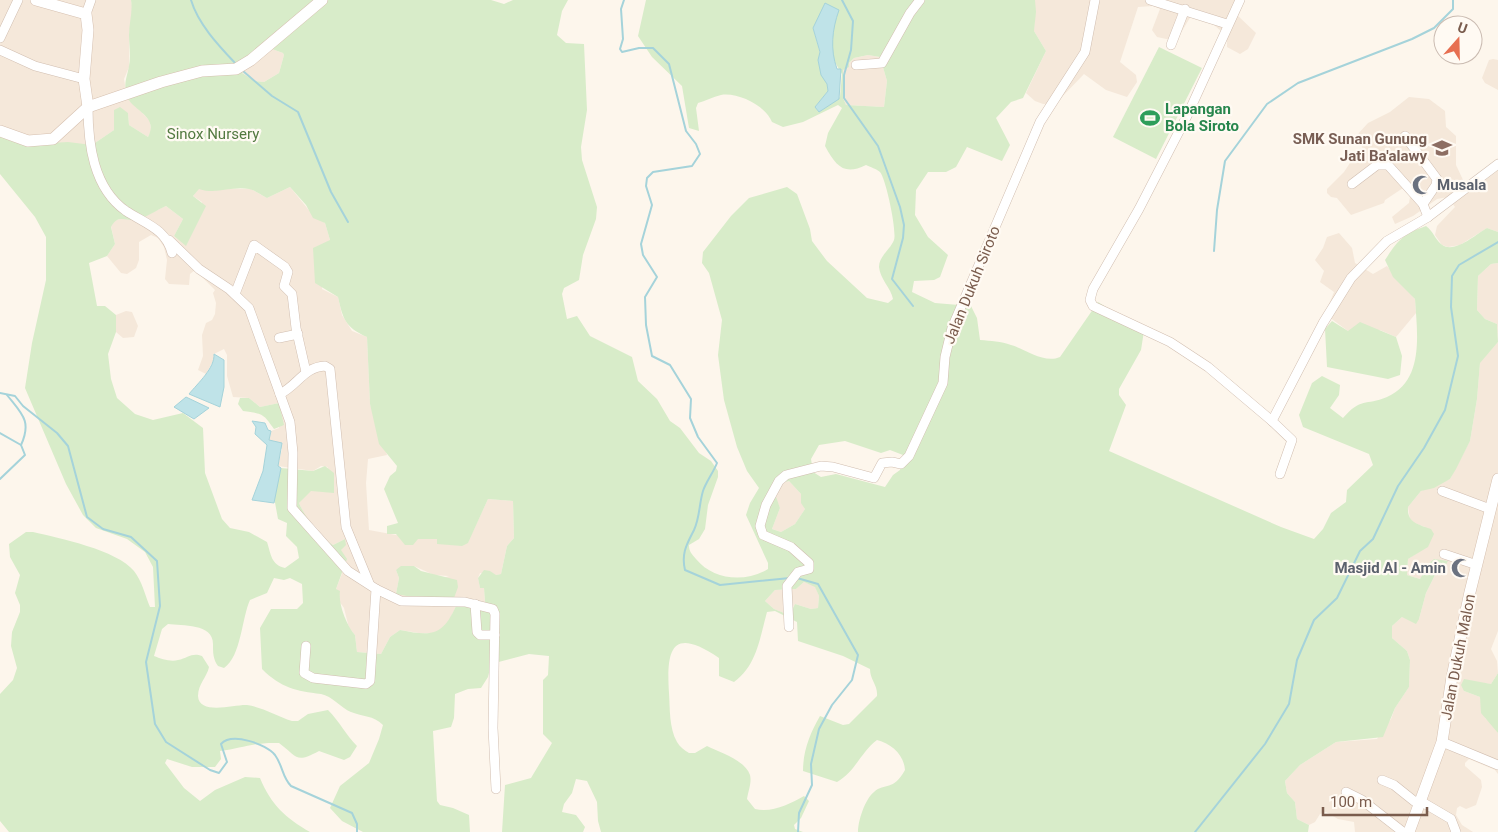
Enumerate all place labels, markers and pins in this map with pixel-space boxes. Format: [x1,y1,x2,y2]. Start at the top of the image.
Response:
place label: Lapangan Bola Siroto [1165,100,1239,135]
sports icon: Lapangan Bola Siroto [1139,107,1161,129]
place label: SMK Sunan Gunung Jati Ba'alawy [1293,130,1427,165]
school or university icon: SMK Sunan Gunung Jati Ba'alawy [1431,137,1453,159]
mosque icon: Musala [1411,174,1433,196]
place label: Musala [1437,176,1486,194]
mosque icon: Masjid Al - Amin [1450,557,1472,579]
place label: Masjid Al - Amin [1334,559,1446,577]

